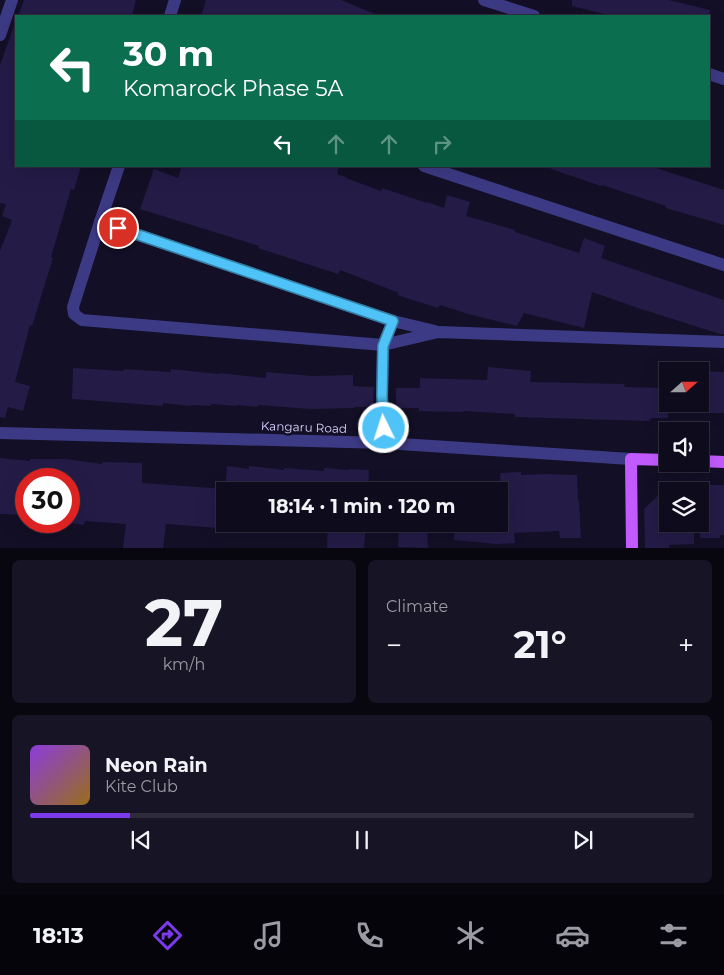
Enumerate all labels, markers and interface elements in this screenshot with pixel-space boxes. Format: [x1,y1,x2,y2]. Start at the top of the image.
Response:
text: 30 m [123,32,214,75]
icon: left [40,35,105,100]
text: Komarock Phase 5A [123,75,343,102]
icon: left [269,130,297,158]
icon: ahead [322,130,350,158]
icon: ahead [375,130,403,158]
icon: right [428,130,456,158]
pin [97,207,139,249]
icon: arrive [104,214,132,242]
north arrow [659,362,709,412]
map controls [659,362,709,532]
position arrow [357,401,409,453]
street label: Kangaru Road [261,418,347,436]
button: sound [659,422,709,472]
speed limit sign: 30 [15,468,80,533]
button: layers [659,482,709,532]
text: 18:14 · 1 min · 120 m [269,495,455,518]
text: 27 [145,583,223,662]
text: Climate [386,597,448,616]
text: 21° [513,621,567,668]
text: − [386,628,402,662]
text: + [678,628,694,662]
text: km/h [163,655,205,674]
text: Neon Rain [105,754,208,777]
text: Kite Club [105,777,178,796]
icon: previous [127,826,155,854]
icon: pause [348,826,376,854]
icon: next [569,826,597,854]
icon: directions [150,918,185,953]
icon: music [251,918,286,953]
icon: phone [352,918,387,953]
icon: climate [453,918,488,953]
icon: car [555,918,590,953]
icon: filters [656,918,691,953]
text: 18:13 [33,922,84,949]

